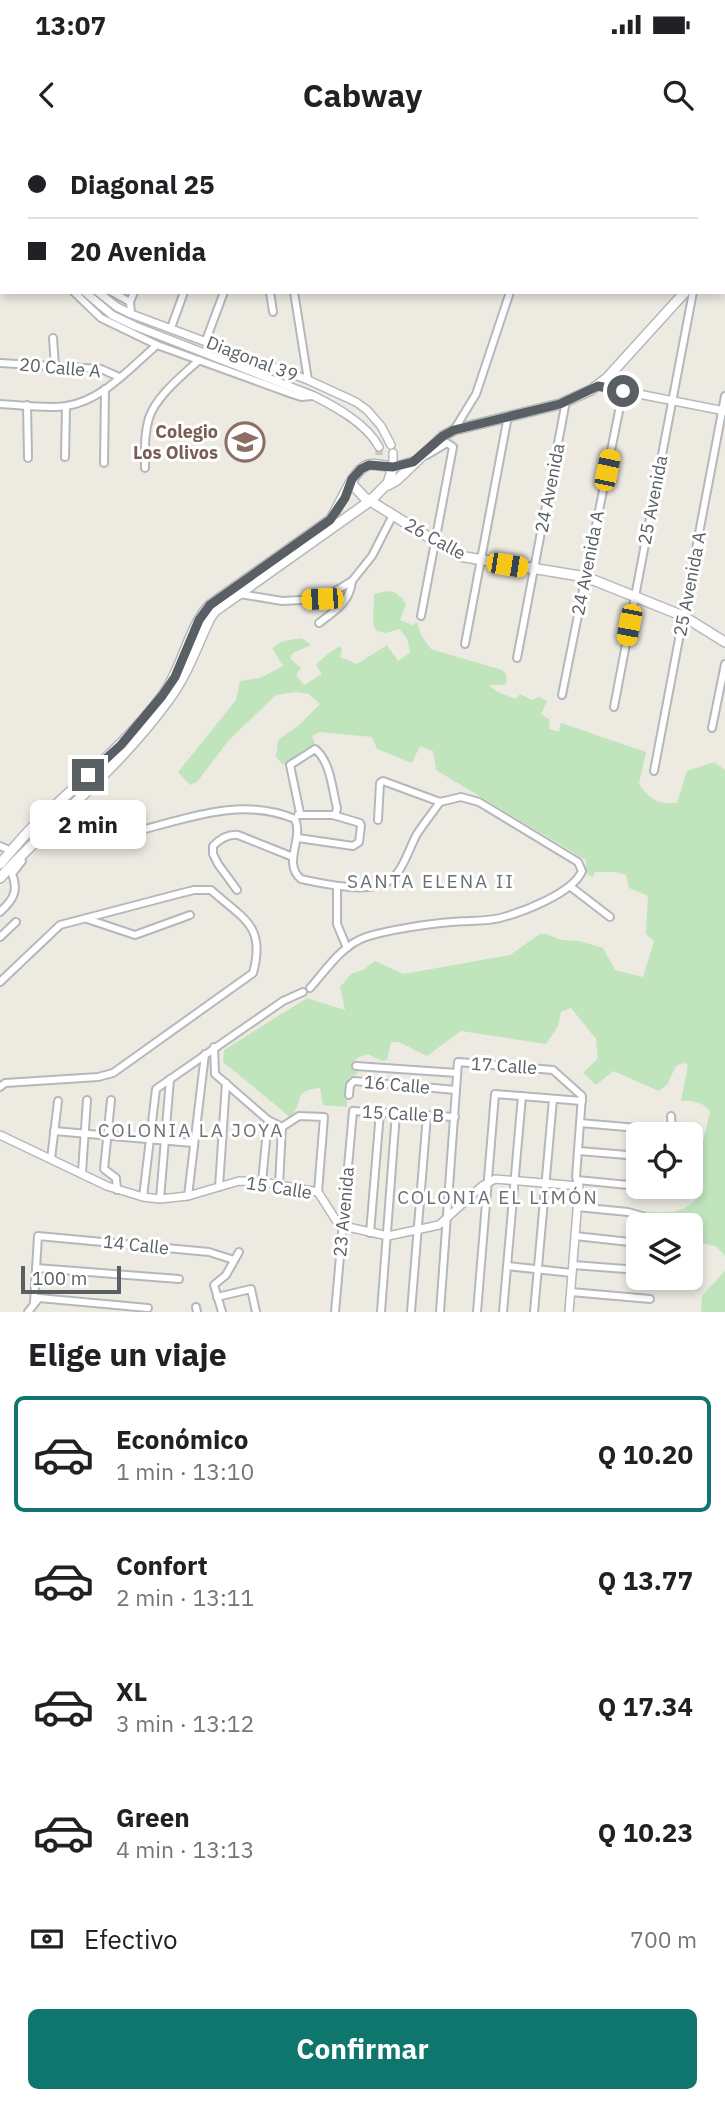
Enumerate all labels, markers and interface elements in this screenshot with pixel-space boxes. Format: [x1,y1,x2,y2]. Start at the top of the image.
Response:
text: 13:07 [35,8,106,42]
text: Cabway [303,74,422,116]
icon: back [28,76,66,114]
icon: search [659,76,697,114]
text: Diagonal 25 [70,167,215,201]
text: 20 Avenida [70,234,206,268]
street label: Diagonal 39 [203,331,301,387]
street label: 20 Calle A [18,352,102,383]
route start [607,375,639,407]
place label: Colegio Los Olivos [133,420,218,464]
school or university icon: Colegio Los Olivos [224,421,266,463]
street label: 24 Avenida [530,441,569,534]
car [593,447,622,493]
street label: 25 Avenida [633,453,672,546]
street label: 24 Avenida A [566,508,609,617]
street label: 26 Calle [401,512,470,565]
street label: 25 Avenida A [668,529,711,638]
car [485,551,530,579]
car [301,588,344,610]
car [615,602,644,648]
route end [72,759,104,791]
callout: 2 min [30,800,146,848]
text: 2 min [58,809,118,839]
district label: SANTA ELENA II [347,869,515,893]
street label: 17 Calle [470,1052,538,1079]
street label: 16 Calle [363,1070,431,1099]
street label: 15 Calle B [361,1100,445,1127]
district label: COLONIA LA JOYA [98,1118,284,1142]
map controls [626,1122,703,1290]
button: locate [626,1122,703,1199]
street label: 23 Avenida [328,1166,359,1258]
street label: 15 Calle [245,1171,314,1204]
district label: COLONIA EL LIMÓN [397,1185,599,1209]
button: layers [626,1213,703,1290]
street label: 14 Calle [102,1230,170,1259]
scale bar [21,1263,121,1295]
text: 100 m [32,1266,87,1290]
text: Elige un viaje [28,1333,227,1375]
text: Económico [116,1422,248,1456]
icon: car [32,1423,95,1486]
text: Q 10.20 [598,1437,693,1471]
text: 1 min · 13:10 [116,1456,254,1486]
text: Confort [116,1548,208,1582]
icon: car [32,1549,95,1612]
text: Q 13.77 [598,1563,693,1597]
text: 2 min · 13:11 [116,1582,254,1612]
text: XL [116,1674,147,1708]
icon: car [32,1675,95,1738]
text: Q 17.34 [598,1689,693,1723]
text: 3 min · 13:12 [116,1708,254,1738]
text: Green [116,1800,190,1834]
icon: car [32,1801,95,1864]
text: Q 10.23 [598,1815,693,1849]
text: 4 min · 13:13 [116,1834,254,1864]
icon: cash [28,1920,66,1958]
text: Efectivo [84,1922,178,1956]
text: 700 m [630,1924,697,1954]
button: Confirmar [28,2009,697,2089]

